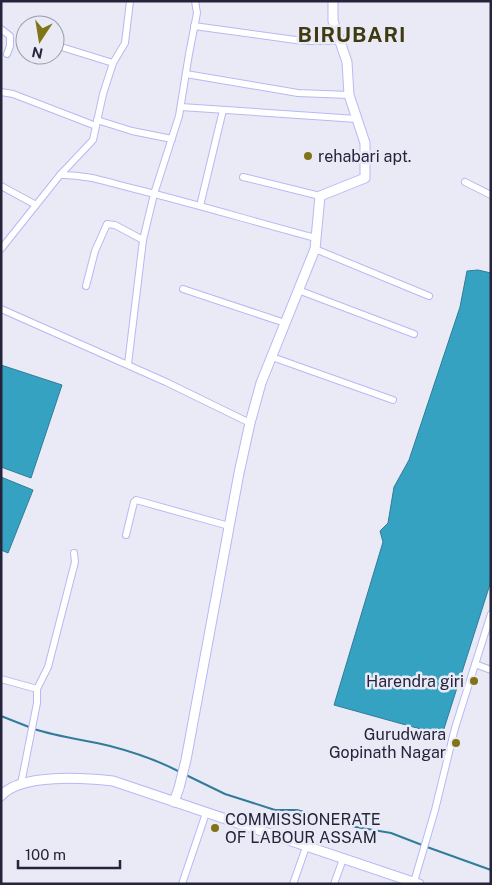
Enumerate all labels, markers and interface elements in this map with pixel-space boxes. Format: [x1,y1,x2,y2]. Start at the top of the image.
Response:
north arrow [15,15,65,65]
district label: BIRUBARI [298,22,406,47]
text: N [30,44,44,62]
place label: rehabari apt. [318,147,411,166]
marker: rehabari apt. [302,150,314,162]
place label: Harendra giri [366,672,464,691]
marker: Harendra giri [468,675,480,687]
place label: Gurudwara Gopinath Nagar [329,725,446,762]
marker: Gurudwara Gopinath Nagar [450,737,462,749]
place label: COMMISSIONERATE OF LABOUR ASSAM [225,810,381,847]
marker: COMMISSIONERATE OF LABOUR ASSAM [209,822,221,834]
scale bar [18,838,120,870]
text: 100 m [25,846,66,863]

